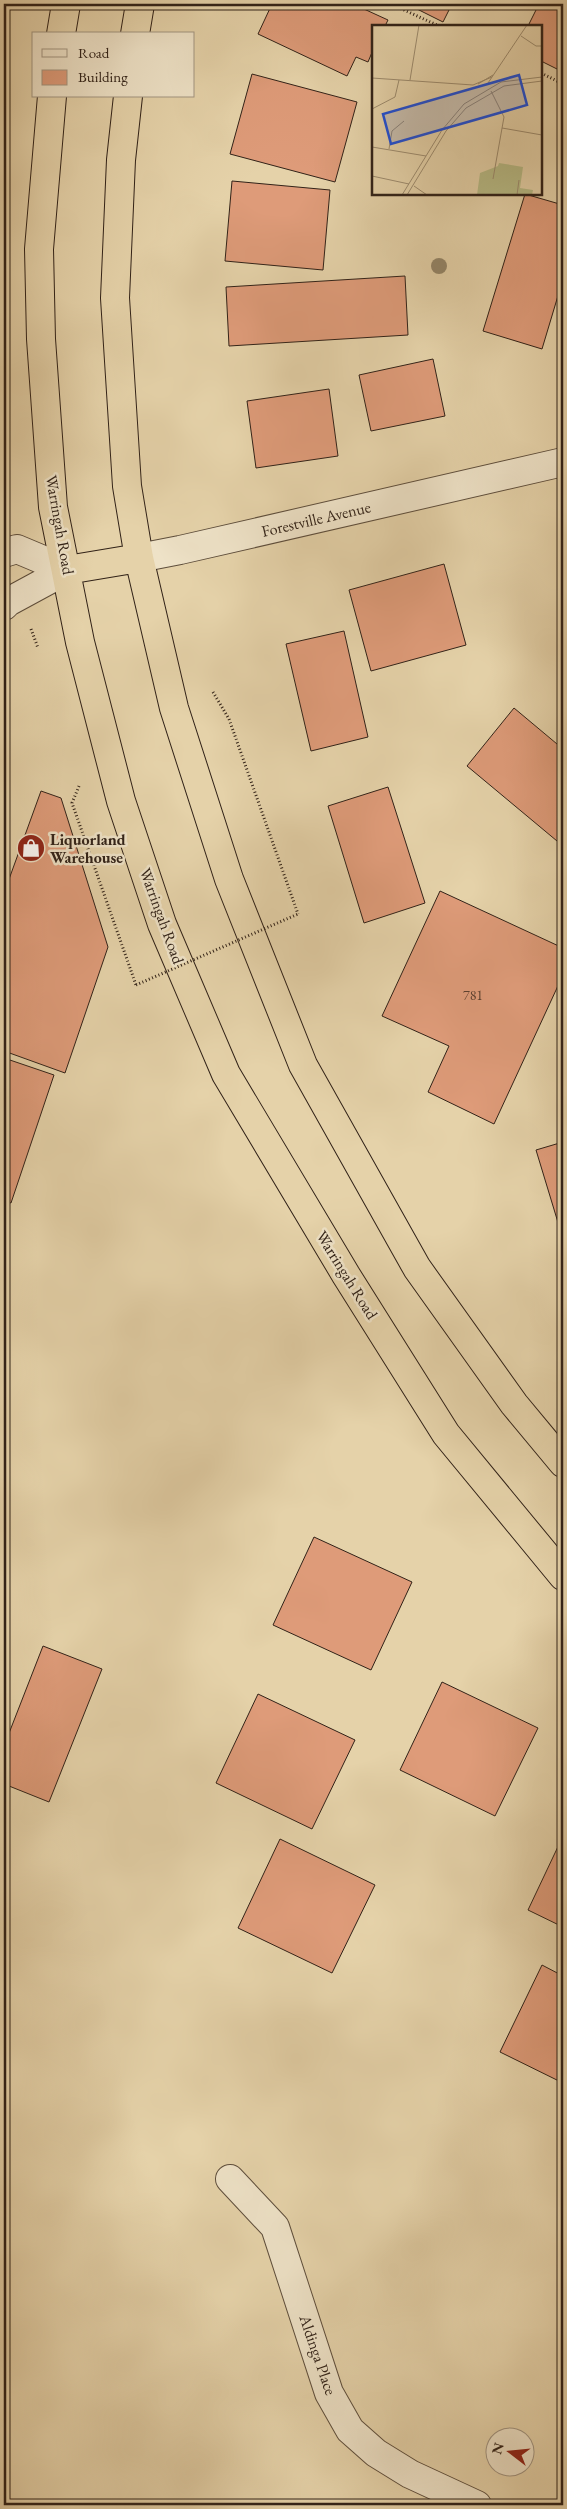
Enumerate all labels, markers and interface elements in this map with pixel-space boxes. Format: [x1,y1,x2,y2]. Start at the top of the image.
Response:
inset map [372,25,542,195]
legend [32,32,195,98]
text: Road [78,43,110,62]
text: Building [78,67,128,86]
street label: Warringah Road [41,474,79,577]
street label: Forestville Avenue [259,496,373,542]
place label: Liquorland Warehouse [50,829,126,868]
shop icon: Liquorland Warehouse [16,833,46,863]
street label: Warringah Road [135,865,189,968]
house number: 781 [463,986,483,1004]
street label: Warringah Road [311,1227,383,1324]
street label: Aldinga Place [294,2311,342,2398]
north arrow [484,2426,534,2476]
text: N [487,2440,508,2456]

